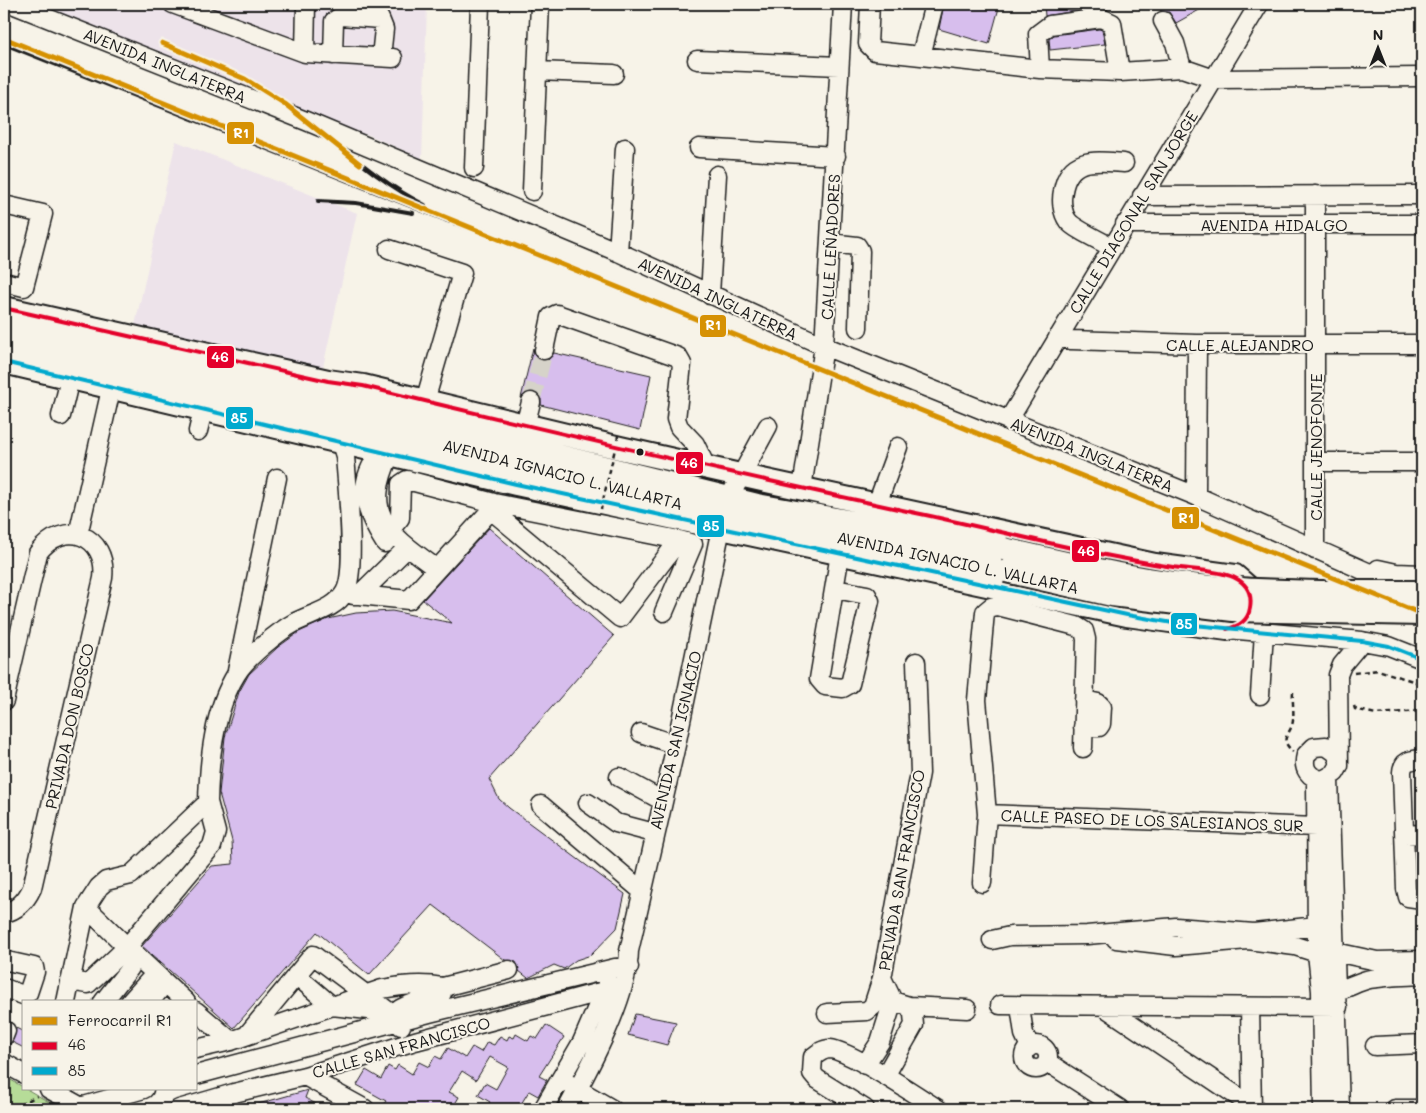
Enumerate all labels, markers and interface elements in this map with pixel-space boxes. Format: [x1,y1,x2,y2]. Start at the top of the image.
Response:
north arrow [1354,22,1404,72]
street label: AVENIDA INGLATERRA [80,23,250,107]
text: N [1373,25,1383,44]
street label: CALLE DIAGONAL SAN JORGE [1064,107,1202,317]
line badge: R1 [226,121,255,145]
text: R1 [233,123,249,142]
street label: CALLE LEÑADORES [816,173,844,321]
street label: AVENIDA HIDALGO [1200,214,1348,235]
street label: AVENIDA INGLATERRA [635,252,801,344]
line badge: R1 [699,314,727,338]
text: R1 [705,315,721,334]
street label: CALLE ALEJANDRO [1166,334,1314,355]
line badge: 46 [206,345,235,369]
text: 46 [211,347,229,366]
street label: CALLE JENOFONTE [1305,373,1326,521]
line badge: 85 [225,406,254,430]
text: 85 [231,408,247,427]
street label: AVENIDA INGLATERRA [1007,412,1177,496]
street label: AVENIDA IGNACIO L. VALLARTA [441,434,685,514]
unlabelled marker [635,447,645,457]
line badge: 46 [675,451,704,475]
text: 46 [680,453,698,472]
line badge: R1 [1171,506,1200,530]
text: R1 [1178,508,1194,527]
line badge: 85 [696,514,725,538]
text: 85 [703,516,719,535]
street label: AVENIDA IGNACIO L. VALLARTA [835,526,1081,598]
line badge: 46 [1071,539,1100,563]
text: 46 [1077,541,1095,560]
line badge: 85 [1170,612,1198,636]
text: 85 [1176,614,1192,633]
street label: PRIVADA DON BOSCO [40,641,98,811]
street label: AVENIDA SAN IGNACIO [644,648,706,832]
street label: PRIVADA SAN FRANCISCO [873,768,929,972]
street label: CALLE PASEO DE LOS SALESIANOS SUR [1000,804,1304,836]
legend [22,1000,198,1090]
text: Ferrocarril R1 [68,1010,172,1030]
street label: CALLE SAN FRANCISCO [310,1012,492,1082]
text: 46 [68,1034,86,1054]
text: 85 [68,1060,86,1080]

